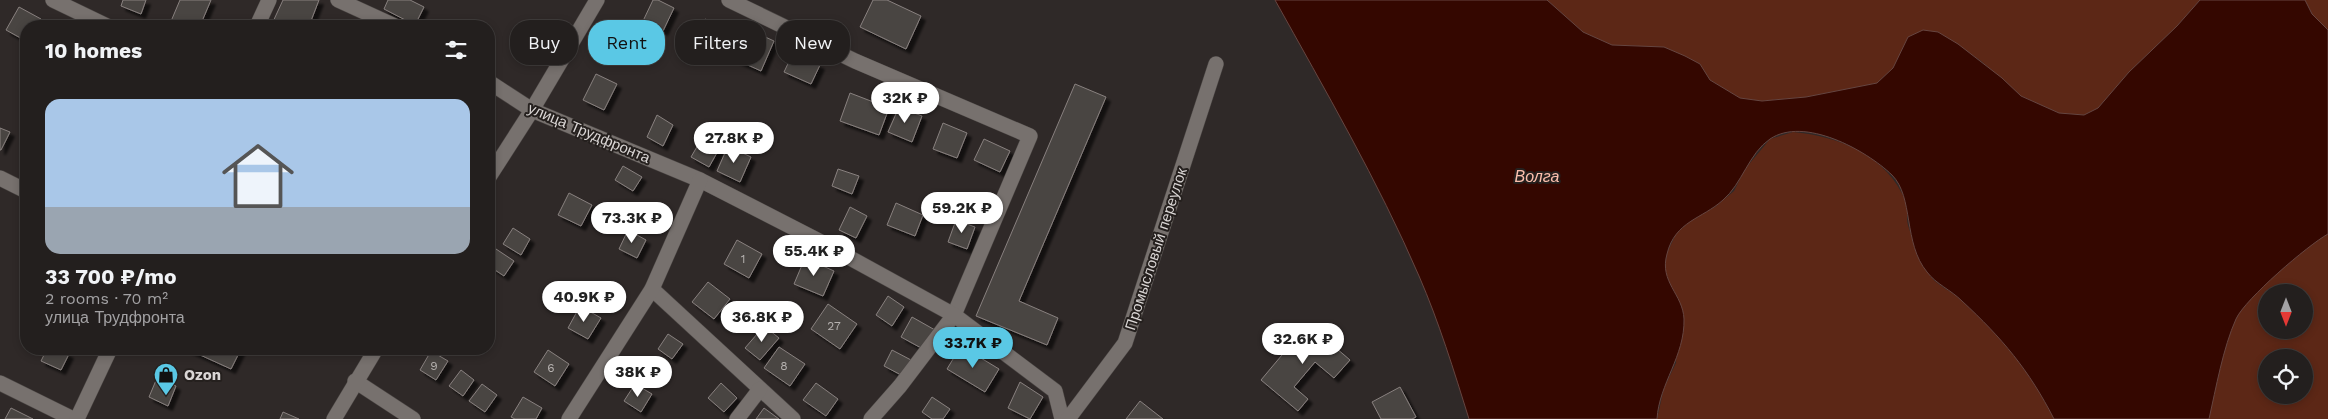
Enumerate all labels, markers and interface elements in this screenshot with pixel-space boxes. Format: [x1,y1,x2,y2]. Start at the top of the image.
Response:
chip: Buy [510,20,578,65]
chip: Rent [588,20,665,65]
chip: Filters [675,20,766,65]
chip: New [776,20,850,65]
icon: filters [442,36,470,64]
text: 10 homes [45,38,142,63]
pin: 32K ₽ [870,82,940,124]
text: 32K ₽ [882,88,928,107]
street label: улица Трудфронта [525,99,653,167]
pin: 27.8K ₽ [688,121,780,164]
text: 27.8K ₽ [705,128,763,147]
icon: home [213,131,303,221]
street label: Промысловый переулок [1121,165,1191,332]
water label: Волга [1515,167,1560,186]
pin: 59.2K ₽ [916,192,1008,234]
text: 59.2K ₽ [932,198,992,217]
pin: 73.3K ₽ [586,202,678,244]
text: 73.3K ₽ [602,208,662,227]
pin: 55.4K ₽ [768,234,860,277]
text: 55.4K ₽ [784,241,844,260]
house number: 1 [741,252,745,266]
text: 33 700 ₽/mo [45,264,177,289]
pin: 40.9K ₽ [538,280,630,323]
north arrow [2258,284,2312,339]
map controls [2258,284,2313,404]
text: 40.9K ₽ [553,287,615,306]
text: 2 rooms · 70 m² [45,289,168,308]
pin: 36.8K ₽ [716,300,808,343]
text: 36.8K ₽ [732,307,792,326]
text: улица Трудфронта [45,308,185,327]
house number: 27 [827,319,841,333]
pin: 32.6K ₽ [1257,322,1349,365]
pin: 33.7K ₽ [927,326,1019,369]
text: 32.6K ₽ [1273,329,1333,348]
text: 33.7K ₽ [944,333,1002,352]
button: locate [2258,349,2313,404]
pin: 38K ₽ [603,356,673,398]
house number: 9 [430,359,438,373]
house number: 8 [780,359,788,373]
house number: 6 [547,361,555,375]
shop icon: Ozon [153,362,179,396]
text: 38K ₽ [615,362,661,381]
place label: Ozon [184,366,221,384]

